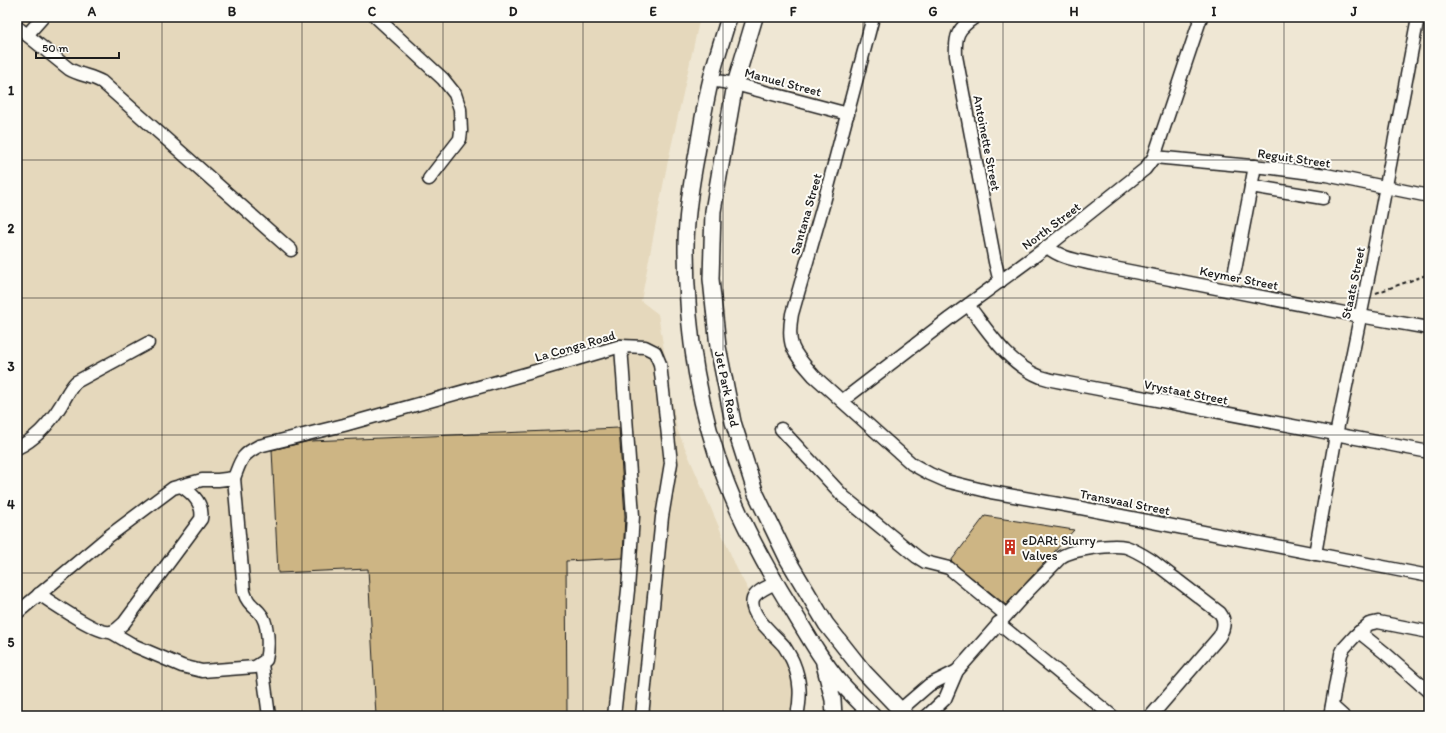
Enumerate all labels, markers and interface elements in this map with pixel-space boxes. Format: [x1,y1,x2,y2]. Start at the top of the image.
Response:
text: A [87,4,97,19]
text: B [228,4,237,19]
text: C [368,4,377,19]
text: D [509,4,518,19]
text: E [649,4,657,19]
text: F [790,4,797,19]
text: G [929,4,938,19]
text: H [1070,4,1079,19]
text: I [1212,4,1217,19]
text: J [1350,4,1358,19]
scale bar [36,34,119,60]
text: 50 m [42,41,68,55]
street label: Manuel Street [743,65,823,99]
text: 1 [8,83,14,98]
street label: Antoinette Street [970,94,1004,192]
street label: Reguit Street [1257,145,1332,171]
street label: Santana Street [787,171,825,256]
street label: North Street [1019,199,1083,253]
text: 2 [8,221,15,236]
street label: Staats Street [1338,245,1368,320]
street label: Keymer Street [1198,263,1280,293]
street label: La Conga Road [533,327,617,365]
street label: Jet Park Road [712,350,742,428]
text: 3 [7,359,15,374]
street label: Vrystaat Street [1143,377,1229,408]
street label: Transvaal Street [1079,486,1171,518]
text: 4 [7,497,15,512]
place label: eDARt Slurry Valves [1022,533,1095,563]
building icon: eDARt Slurry Valves [1001,538,1019,556]
text: 5 [8,635,15,650]

